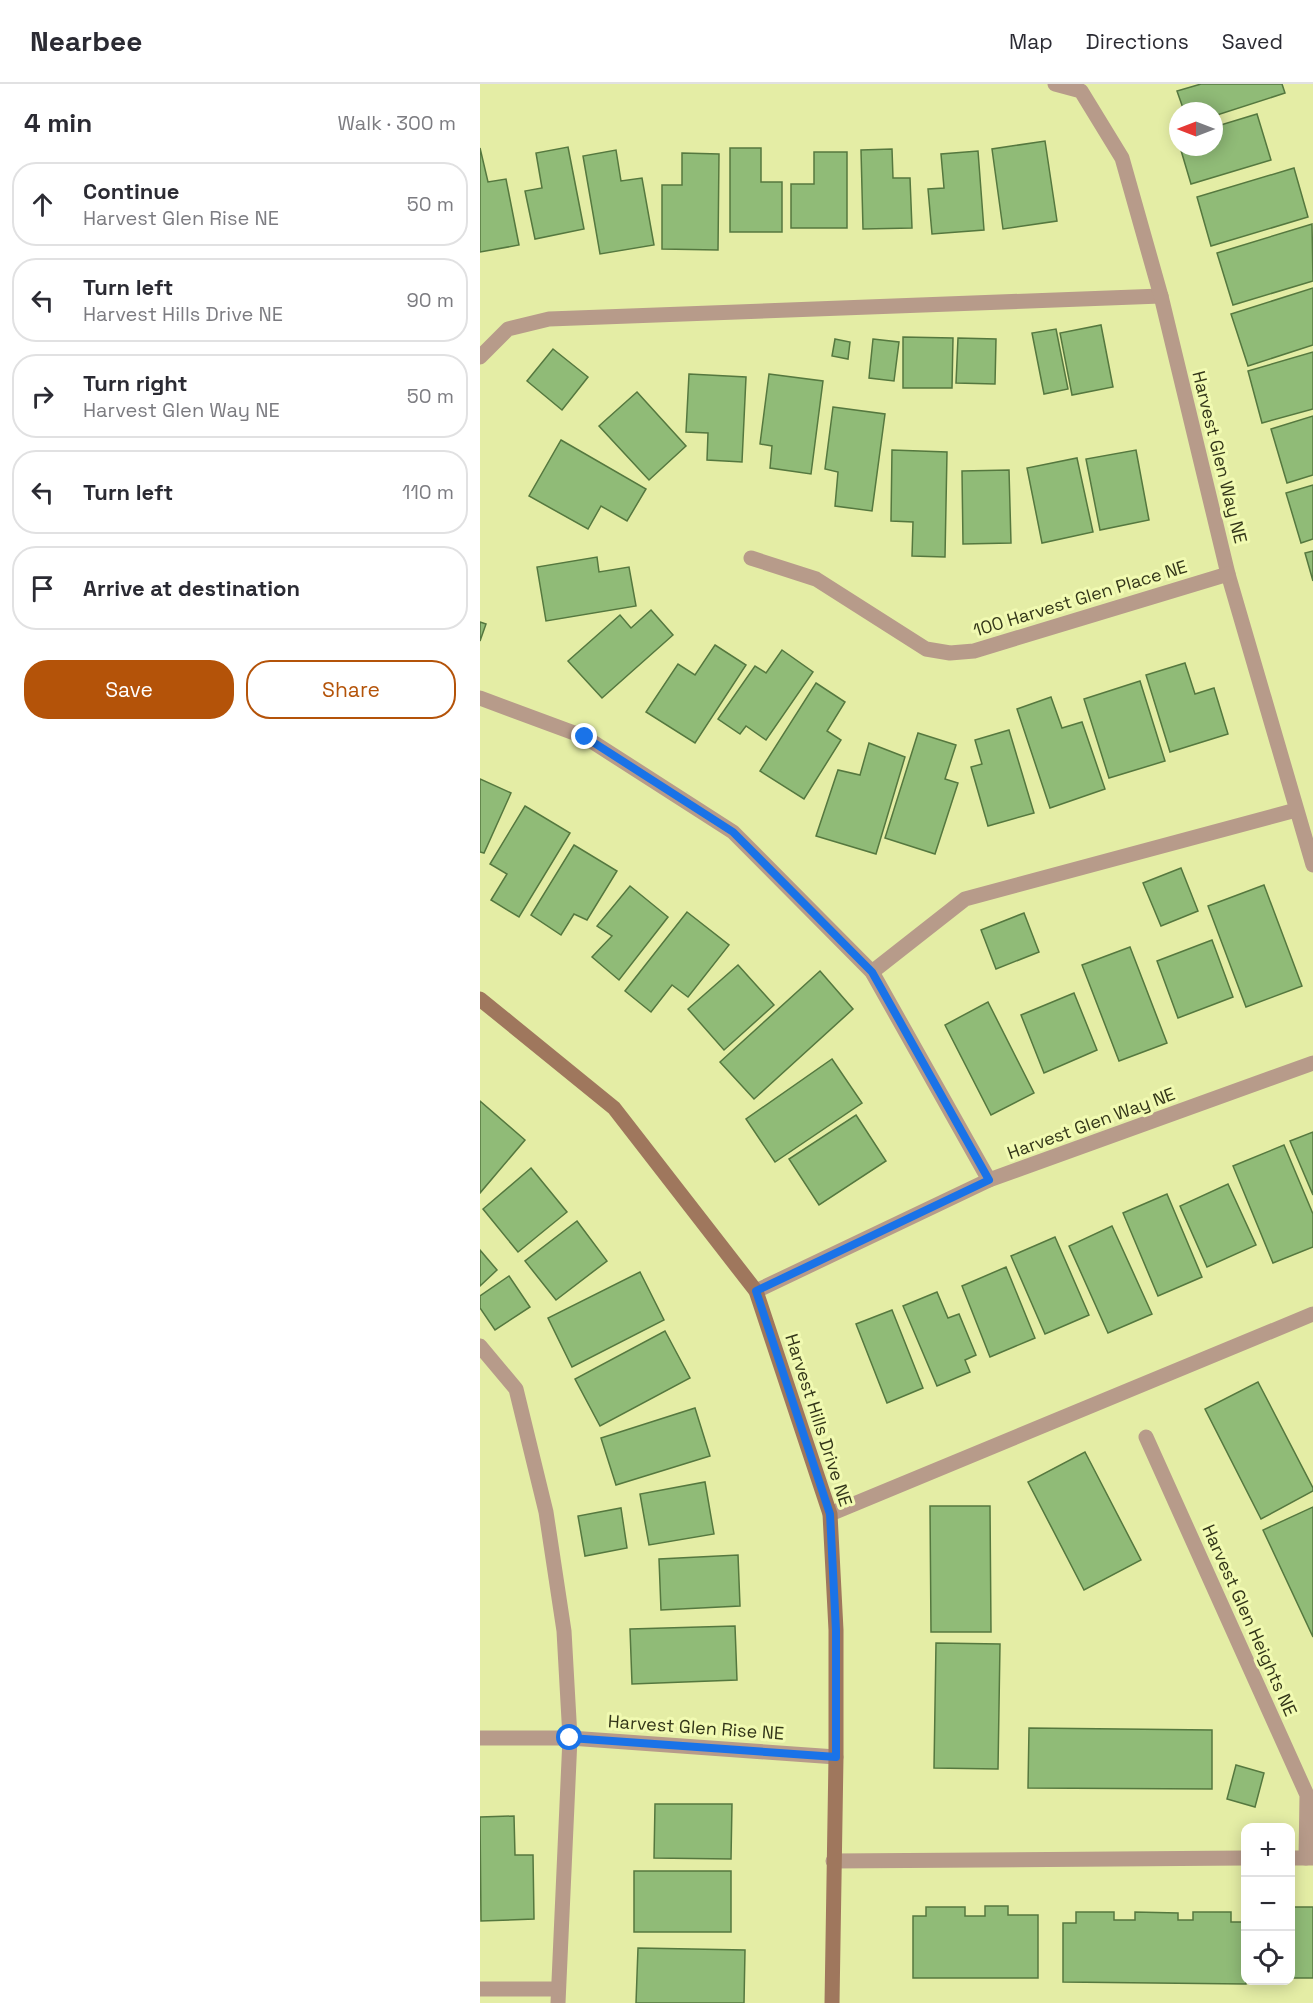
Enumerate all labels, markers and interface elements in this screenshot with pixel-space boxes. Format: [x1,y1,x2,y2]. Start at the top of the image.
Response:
text: Nearbee [30,23,142,59]
text: Map [1009,28,1053,55]
text: Directions [1086,28,1189,55]
text: Saved [1222,28,1283,55]
north arrow [1169,102,1223,156]
text: 4 min [24,106,92,140]
text: Walk · 300 m [337,110,456,136]
text: Continue [83,177,179,205]
icon: ahead [26,188,59,221]
text: 50 m [407,191,454,217]
text: Harvest Glen Rise NE [83,205,279,231]
text: Turn left [83,273,173,301]
icon: left [26,284,59,317]
text: 90 m [407,287,454,313]
text: Harvest Hills Drive NE [83,301,283,327]
street label: Harvest Glen Way NE [1187,368,1253,546]
text: Turn right [83,369,188,397]
icon: right [26,380,59,413]
text: 50 m [407,383,454,409]
text: Harvest Glen Way NE [83,397,280,423]
icon: left [26,476,59,509]
text: Turn left [83,478,173,506]
text: 110 m [402,479,454,505]
street label: 100 Harvest Glen Place NE [970,554,1190,642]
icon: arrive [26,572,59,605]
text: Arrive at destination [83,574,300,602]
button: Save [24,660,234,719]
button: Share [246,660,456,719]
route end [571,723,597,749]
street label: Harvest Glen Way NE [1004,1082,1178,1164]
street label: Harvest Hills Drive NE [780,1331,858,1509]
street label: Harvest Glen Heights NE [1197,1521,1303,1719]
street label: Harvest Glen Rise NE [607,1709,785,1745]
route start [556,1724,582,1750]
map controls [1241,1823,1295,1985]
button: + [1241,1823,1295,1877]
button: − [1241,1877,1295,1931]
button: locate [1241,1931,1295,1985]

